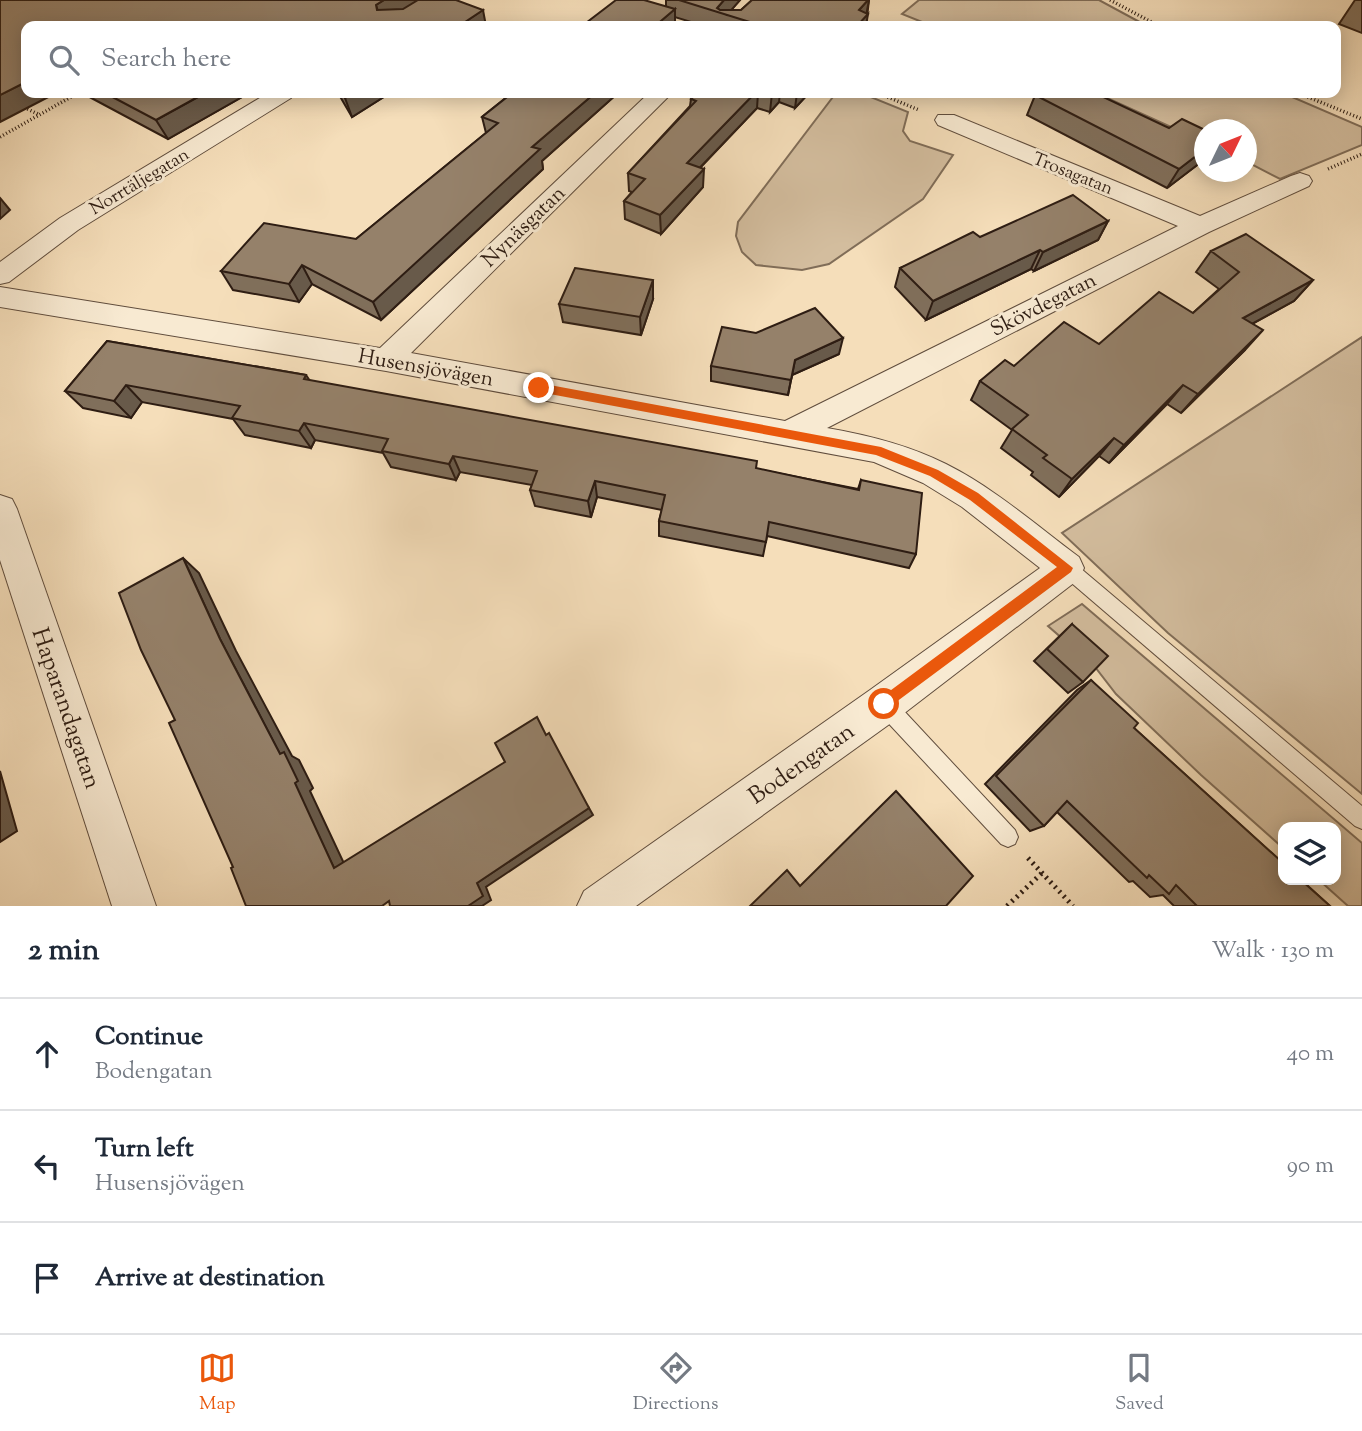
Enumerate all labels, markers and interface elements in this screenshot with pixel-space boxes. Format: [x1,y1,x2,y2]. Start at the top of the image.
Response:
search box [21,21,1341,98]
icon: search [45,41,83,79]
text: Search here [101,41,231,78]
north arrow [1194,119,1257,182]
street label: Norrtäljegatan [85,142,195,223]
street label: Trosagatan [1028,147,1117,203]
street label: Nynäsgatan [476,180,573,275]
street label: Skövdegatan [986,266,1102,345]
street label: Husensjövägen [356,342,496,396]
route end [523,372,554,403]
street label: Haparandagatan [22,624,109,794]
route start [868,688,899,719]
street label: Bodengatan [742,716,862,814]
map controls [1278,822,1341,885]
button: layers [1278,822,1341,885]
text: 2 min [28,930,100,973]
text: Walk · 130 m [1211,935,1334,968]
text: Continue [95,1019,203,1056]
icon: ahead [28,1035,66,1073]
text: 40 m [1287,1038,1334,1071]
text: Bodengatan [95,1056,213,1089]
text: Turn left [95,1131,194,1168]
icon: left [28,1147,66,1185]
text: 90 m [1287,1150,1334,1183]
text: Husensjövägen [95,1168,245,1201]
icon: arrive [28,1259,66,1297]
text: Arrive at destination [95,1260,325,1297]
tab: Map [198,1349,236,1418]
tab: Directions [633,1349,718,1418]
tab: Saved [1115,1349,1164,1418]

